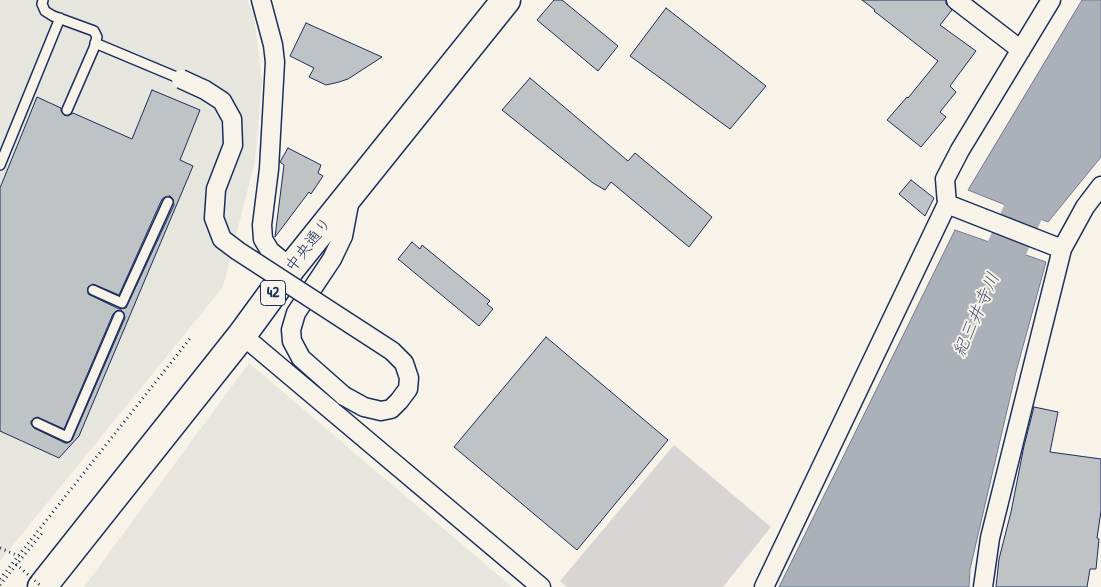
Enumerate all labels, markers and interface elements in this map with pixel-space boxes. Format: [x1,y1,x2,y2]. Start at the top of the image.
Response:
street label: 中央通り [282,214,336,276]
water label: 紀三井寺川 [949,269,1005,361]
road number: 42 [260,280,286,306]

